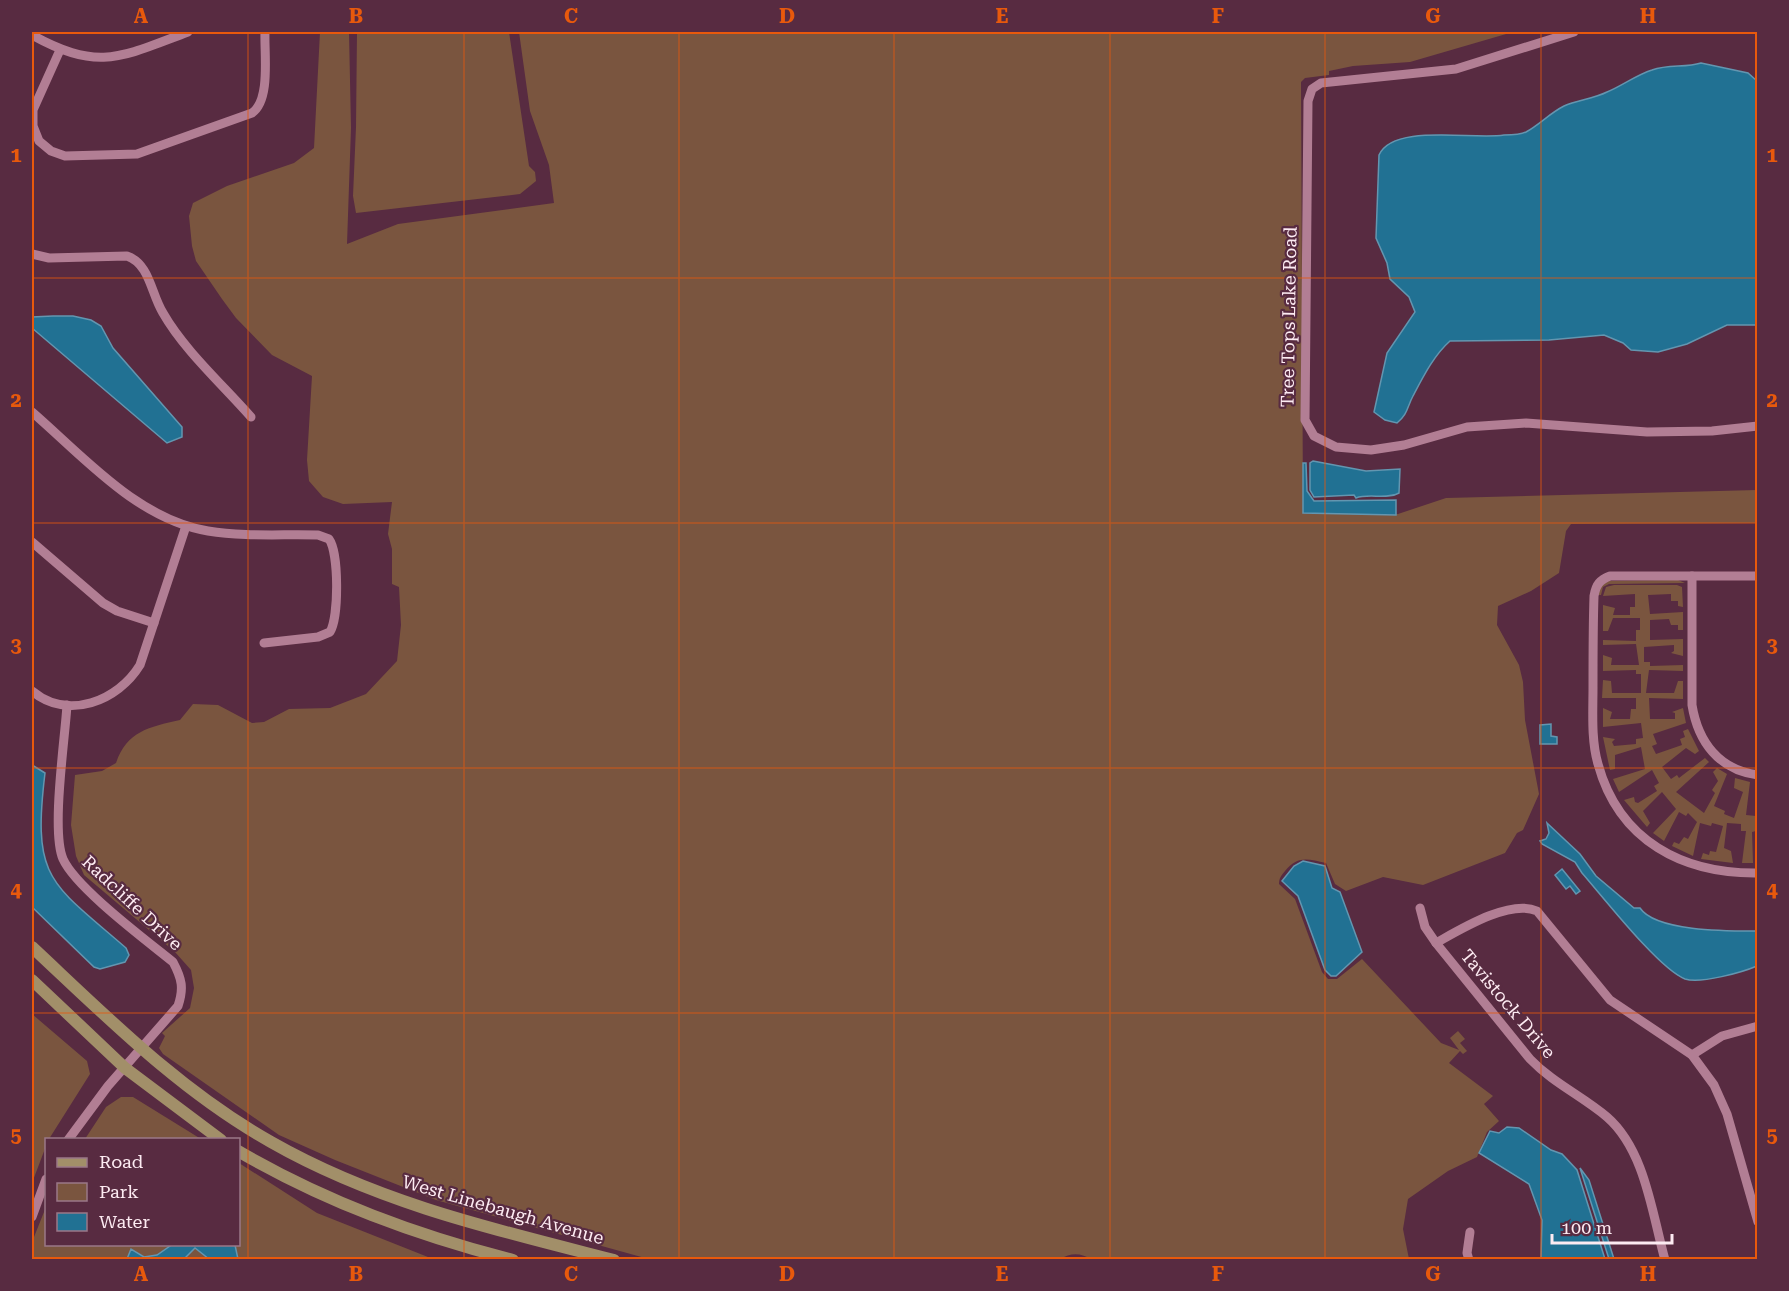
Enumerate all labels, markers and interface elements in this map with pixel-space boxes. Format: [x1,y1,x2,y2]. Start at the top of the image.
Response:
text: A [134,4,149,28]
text: B [349,4,363,28]
text: C [564,4,578,28]
text: D [779,4,795,28]
text: E [996,4,1009,28]
text: F [1212,4,1224,28]
text: G [1425,4,1441,28]
text: H [1640,4,1656,28]
text: 1 [10,143,22,167]
text: 1 [1766,143,1778,167]
street label: Tree Tops Lake Road [1276,226,1301,408]
text: 2 [10,388,22,412]
text: 2 [1766,388,1778,412]
text: 3 [10,633,22,657]
text: 3 [1766,633,1778,657]
street label: Radcliffe Drive [78,851,187,954]
text: 4 [10,878,22,902]
text: 4 [1766,878,1778,902]
street label: Tavistock Drive [1457,945,1560,1062]
text: 5 [10,1123,22,1147]
text: 5 [1766,1123,1778,1147]
legend [45,1138,240,1246]
text: Road [99,1151,144,1172]
street label: West Linebaugh Avenue [400,1171,606,1248]
text: Park [99,1181,139,1202]
scale bar [1552,1207,1672,1245]
text: Water [99,1211,150,1232]
text: 100 m [1561,1217,1612,1238]
text: A [134,1262,149,1286]
text: B [349,1262,363,1286]
text: C [564,1262,578,1286]
text: D [779,1262,795,1286]
text: E [996,1262,1009,1286]
text: F [1212,1262,1224,1286]
text: G [1425,1262,1441,1286]
text: H [1640,1262,1656,1286]

